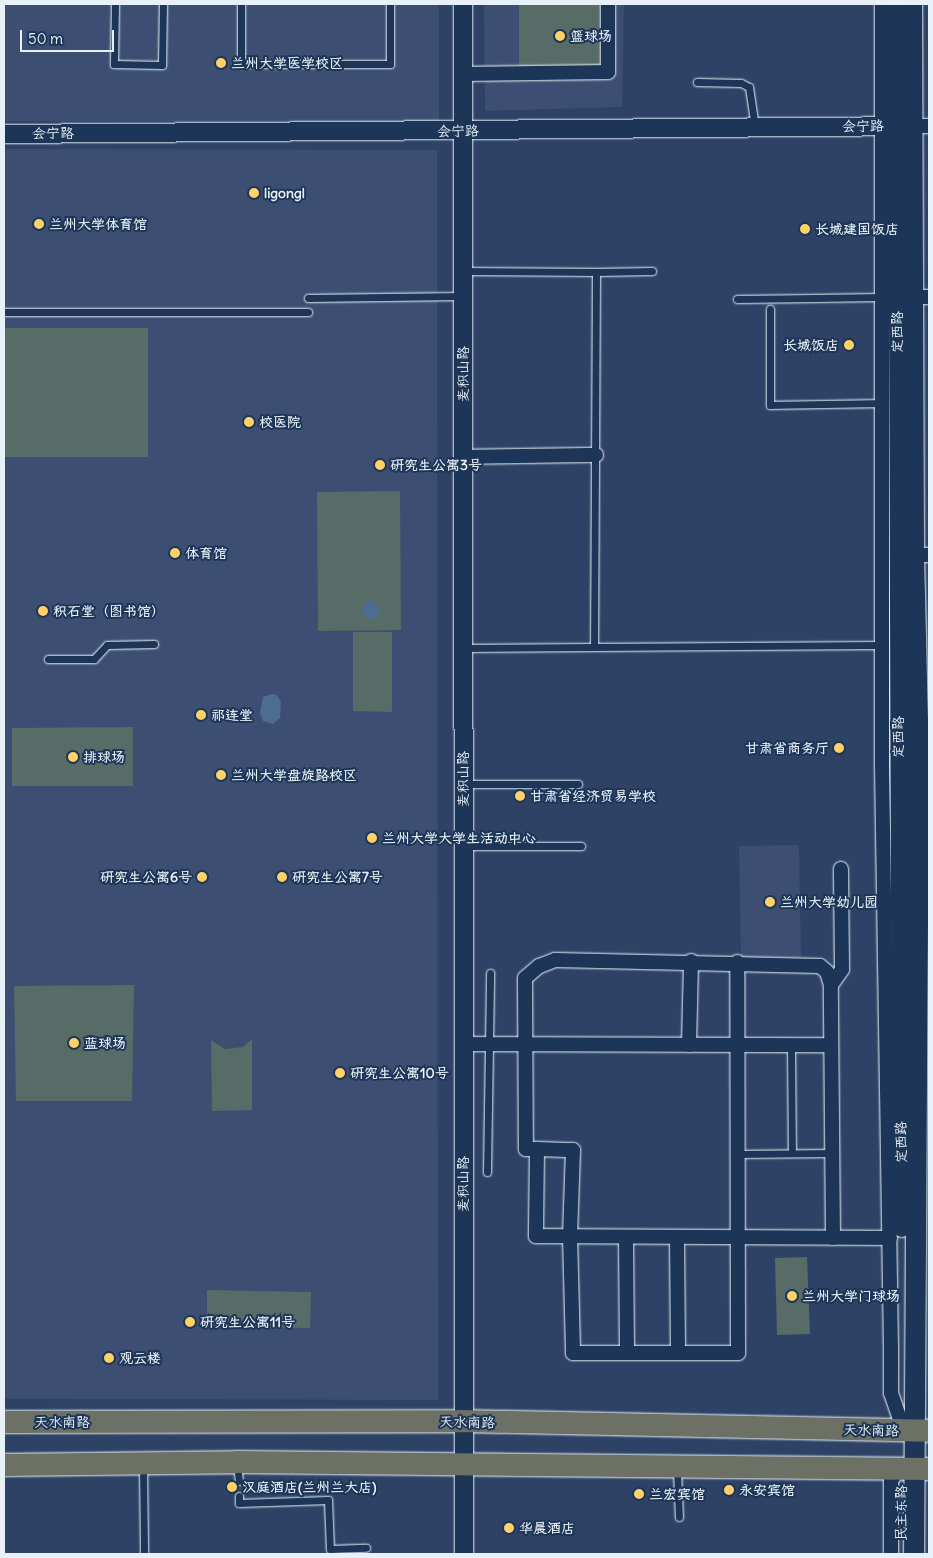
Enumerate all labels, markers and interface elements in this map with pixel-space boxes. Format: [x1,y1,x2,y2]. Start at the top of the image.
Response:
scale bar [22,20,116,52]
place label: 篮球场 [570,28,612,44]
text: 50 m [28,29,63,48]
marker: 篮球场 [554,30,566,42]
place label: 兰州大学医学校区 [231,55,343,71]
marker: 兰州大学医学校区 [215,57,227,69]
street label: 会宁路 [842,117,884,135]
street label: 会宁路 [437,122,479,140]
street label: 会宁路 [32,125,74,141]
place label: ligongl [264,185,305,201]
marker: ligongl [248,187,260,199]
place label: 兰州大学体育馆 [49,216,147,232]
marker: 兰州大学体育馆 [33,218,45,230]
place label: 长城建国饭店 [815,221,899,237]
marker: 长城建国饭店 [799,223,811,235]
street label: 定西路 [889,311,905,353]
place label: 长城饭店 [783,337,839,353]
marker: 长城饭店 [843,339,855,351]
street label: 麦积山路 [455,346,471,402]
place label: 校医院 [259,414,301,430]
marker: 校医院 [243,416,255,428]
place label: 研究生公寓3号 [390,457,482,473]
marker: 研究生公寓3号 [374,459,386,471]
place label: 体育馆 [185,545,227,561]
marker: 体育馆 [169,547,181,559]
place label: 积石堂（图书馆） [53,603,165,619]
marker: 积石堂（图书馆） [37,605,49,617]
place label: 祁连堂 [211,707,253,723]
marker: 祁连堂 [195,709,207,721]
street label: 定西路 [890,716,906,758]
place label: 甘肃省商务厅 [745,740,829,756]
marker: 甘肃省商务厅 [833,742,845,754]
place label: 排球场 [83,749,125,765]
marker: 排球场 [67,751,79,763]
street label: 麦积山路 [455,751,471,807]
place label: 兰州大学盘旋路校区 [231,767,357,783]
marker: 兰州大学盘旋路校区 [215,769,227,781]
place label: 甘肃省经济贸易学校 [530,788,656,804]
marker: 甘肃省经济贸易学校 [514,790,526,802]
place label: 兰州大学大学生活动中心 [382,830,536,846]
marker: 兰州大学大学生活动中心 [366,832,378,844]
place label: 研究生公寓6号 [100,869,192,885]
place label: 研究生公寓7号 [292,869,383,885]
marker: 研究生公寓6号 [196,871,208,883]
marker: 研究生公寓7号 [276,871,288,883]
place label: 兰州大学幼儿园 [780,894,878,910]
marker: 兰州大学幼儿园 [764,896,776,908]
place label: 蓝球场 [84,1035,126,1051]
marker: 蓝球场 [68,1037,80,1049]
place label: 研究生公寓10号 [350,1065,449,1081]
marker: 研究生公寓10号 [334,1067,346,1079]
street label: 定西路 [892,1121,910,1163]
street label: 麦积山路 [455,1156,471,1212]
place label: 兰州大学门球场 [802,1288,900,1304]
marker: 兰州大学门球场 [786,1290,798,1302]
place label: 研究生公寓11号 [200,1314,295,1330]
marker: 研究生公寓11号 [184,1316,196,1328]
place label: 观云楼 [119,1350,161,1366]
marker: 观云楼 [103,1352,115,1364]
street label: 天水南路 [439,1413,495,1431]
street label: 天水南路 [34,1414,90,1430]
street label: 天水南路 [843,1421,899,1439]
place label: 汉庭酒店(兰州兰大店) [242,1479,376,1495]
marker: 汉庭酒店(兰州兰大店) [226,1481,238,1493]
place label: 永安宾馆 [739,1482,795,1498]
marker: 永安宾馆 [723,1484,735,1496]
street label: 民主东路 [893,1485,909,1541]
place label: 兰宏宾馆 [649,1486,705,1502]
marker: 兰宏宾馆 [633,1488,645,1500]
place label: 华晨酒店 [519,1520,575,1536]
marker: 华晨酒店 [503,1522,515,1534]

